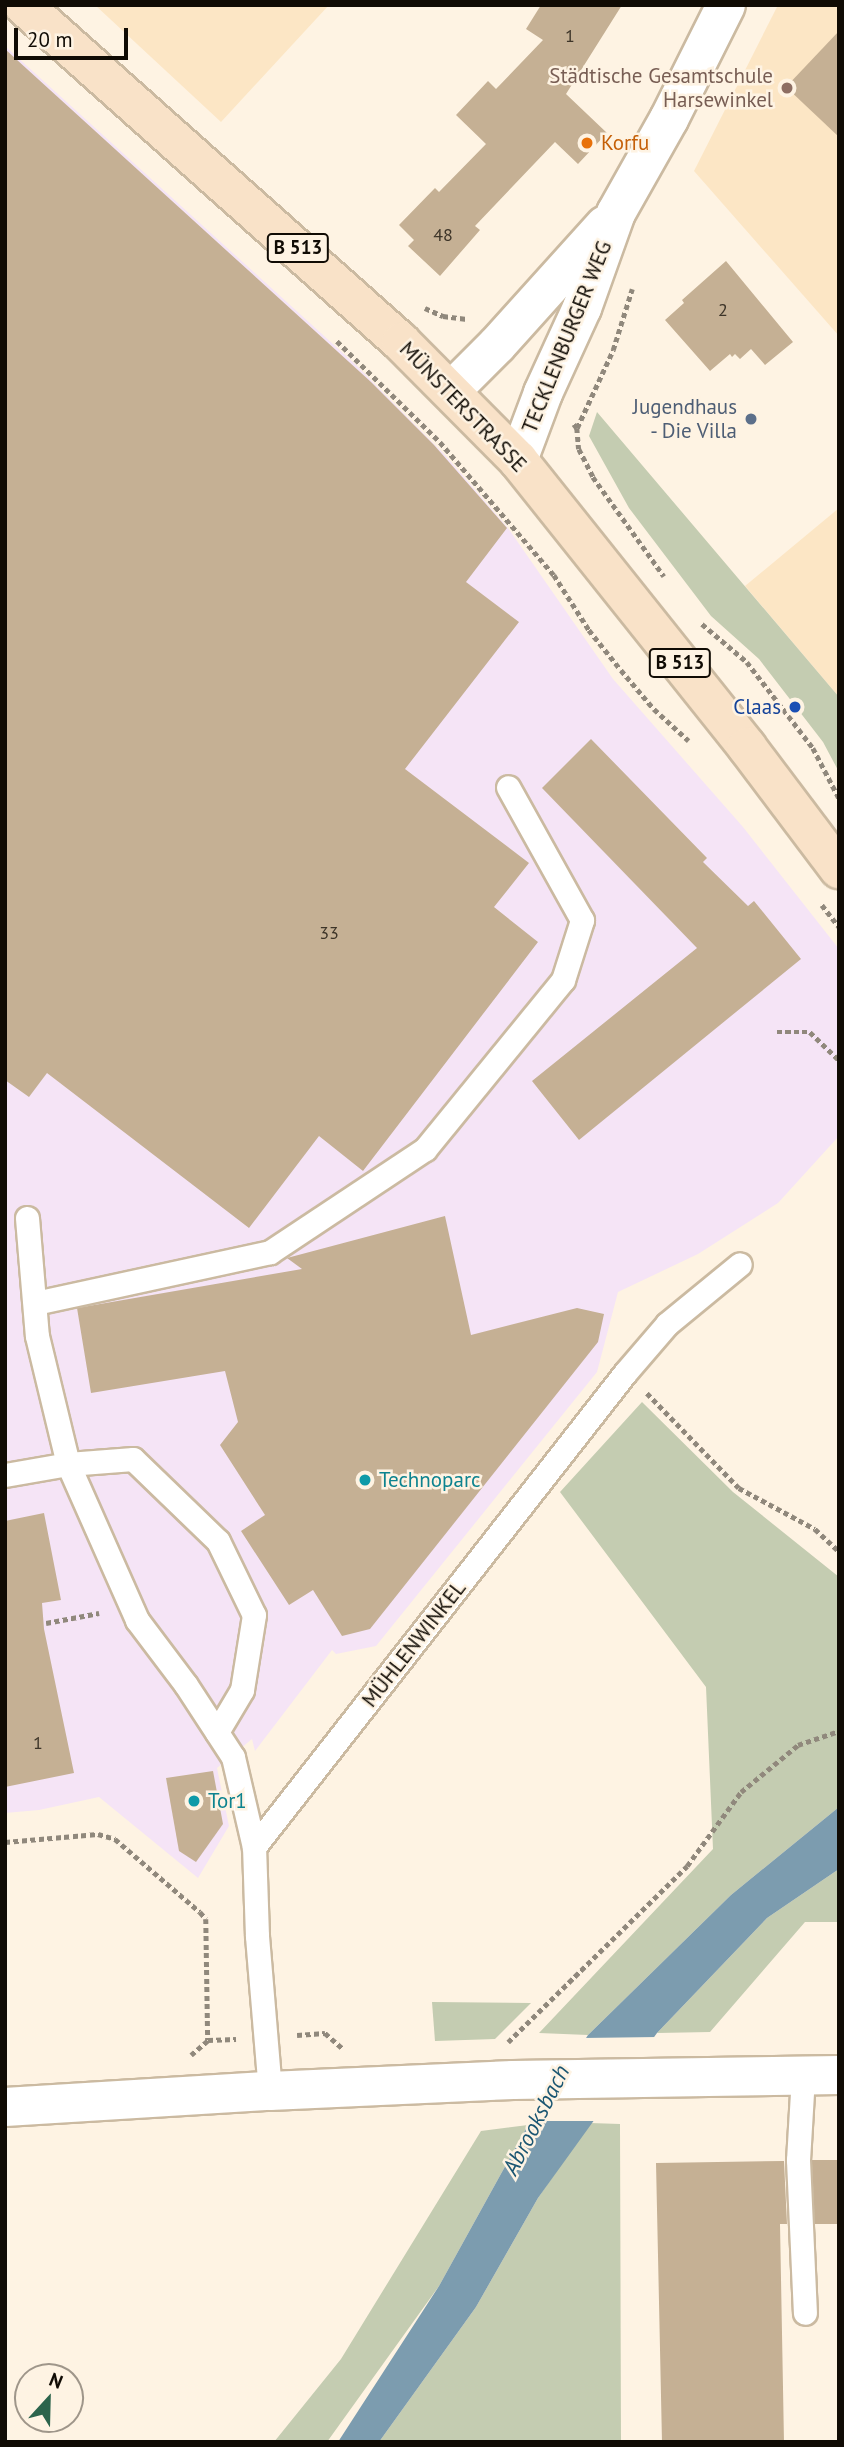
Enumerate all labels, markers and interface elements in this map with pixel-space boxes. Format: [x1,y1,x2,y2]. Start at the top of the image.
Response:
scale bar [18,14,131,58]
house number: 1 [565,25,575,47]
text: 20 m [27,26,73,53]
place label: Städtische Gesamtschule Harsewinkel [549,63,773,113]
marker: Städtische Gesamtschule Harsewinkel [779,80,795,96]
place label: Korfu [601,130,649,156]
marker: Korfu [579,135,595,151]
house number: 48 [433,224,453,246]
road number: B 513 [266,232,330,264]
street label: TECKLENBURGER WEG [517,237,617,437]
house number: 2 [718,299,728,321]
street label: MÜNSTERSTRASSE [394,337,532,477]
place label: Jugendhaus - Die Villa [633,394,737,444]
marker: Jugendhaus - Die Villa [743,411,759,427]
road number: B 513 [648,648,712,678]
place label: Claas [733,694,781,720]
marker: Claas [787,699,803,715]
house number: 33 [319,922,339,944]
place label: Technoparc [379,1467,480,1493]
marker: Technoparc [357,1472,373,1488]
street label: MÜHLENWINKEL [357,1576,471,1712]
house number: 1 [33,1732,43,1754]
place label: Tor1 [208,1788,247,1814]
marker: Tor1 [186,1793,202,1809]
water label: Abrooksbach [497,2060,575,2180]
north arrow [14,2363,84,2433]
text: N [46,2367,66,2394]

